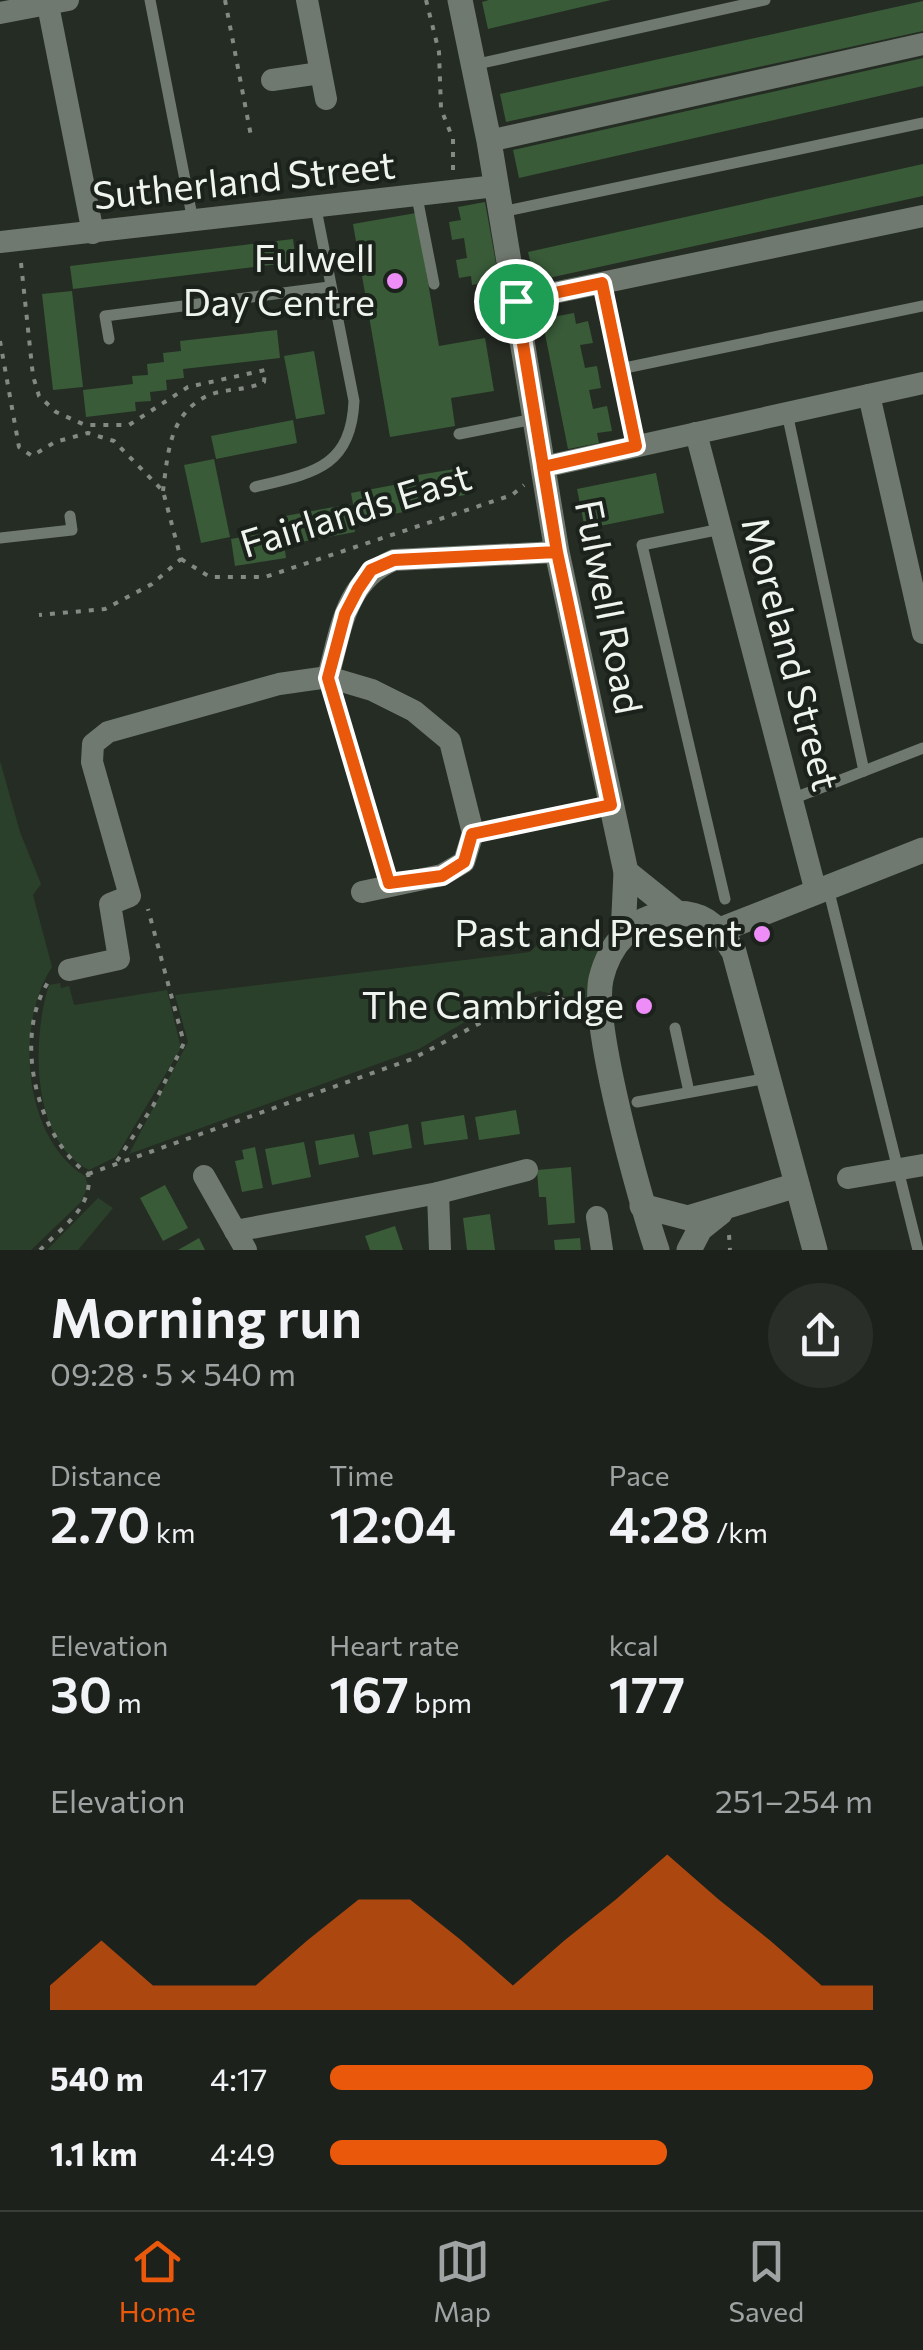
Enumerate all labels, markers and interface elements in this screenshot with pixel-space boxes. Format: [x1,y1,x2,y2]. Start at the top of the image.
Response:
street label: Sutherland Street [90,139,397,218]
place label: Fulwell Day Centre [183,233,375,324]
pin [474,259,559,344]
marker: Fulwell Day Centre [384,270,406,292]
icon: arrive [489,274,544,329]
street label: Fairlands East [234,451,476,566]
street label: Fulwell Road [567,495,654,718]
street label: Moreland Street [733,511,852,795]
place label: Past and Present [454,908,742,955]
marker: Past and Present [751,923,773,945]
place label: The Cambridge [362,980,624,1027]
marker: The Cambridge [633,995,655,1017]
text: Morning run [50,1282,362,1349]
button: share [768,1283,873,1388]
text: 09:28 · 5 × 540 m [50,1353,296,1393]
text: Distance [50,1458,161,1492]
text: Time [329,1458,394,1492]
text: Pace [609,1458,670,1492]
text: 2.70 [50,1492,150,1553]
text: 12:04 [329,1492,456,1553]
text: 4:28 [609,1492,711,1553]
text: km [150,1515,195,1549]
text: /km [711,1515,768,1549]
text: Elevation [50,1628,168,1662]
text: Heart rate [329,1628,459,1662]
text: kcal [609,1628,659,1662]
text: 30 [50,1662,112,1723]
text: 167 [329,1662,409,1723]
text: 177 [609,1662,685,1723]
text: m [112,1685,142,1719]
text: bpm [409,1685,472,1719]
text: Elevation [50,1780,185,1820]
text: 251–254 m [715,1780,873,1820]
text: 540 m [50,2058,144,2098]
text: 4:17 [210,2058,267,2098]
text: 1.1 km [50,2133,137,2173]
text: 4:49 [210,2133,275,2173]
tab: Home [119,2234,196,2328]
tab: Map [433,2234,491,2328]
tab: Saved [729,2234,804,2328]

